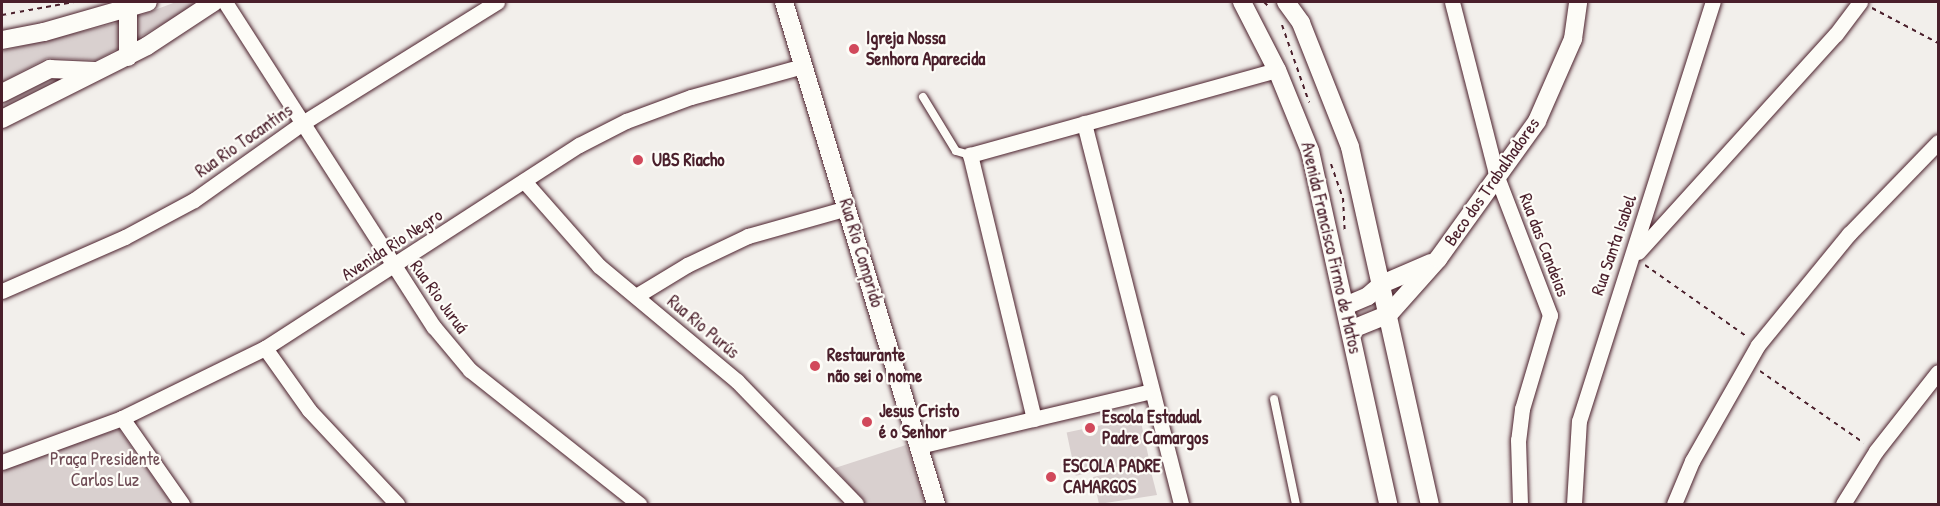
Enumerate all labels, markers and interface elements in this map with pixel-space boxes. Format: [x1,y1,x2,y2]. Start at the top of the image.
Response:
place label: Igreja Nossa Senhora Aparecida [866,28,985,70]
marker: Igreja Nossa Senhora Aparecida [847,42,861,56]
street label: Rua Rio Tocantins [191,100,297,182]
street label: Beco dos Trabalhadores [1440,114,1544,250]
street label: Avenida Francisco Firmo de Matos [1296,140,1366,356]
place label: UBS Riacho [652,149,724,171]
marker: UBS Riacho [629,151,647,169]
street label: Rua das Candeias [1514,190,1574,300]
street label: Rua Santa Isabel [1587,192,1641,298]
street label: Rua Rio Comprido [834,196,888,310]
street label: Avenida Rio Negro [337,204,447,286]
street label: Rua Rio Juruá [405,256,473,338]
street label: Rua Rio Purús [663,291,743,363]
place label: Restaurante não sei o nome [827,345,922,388]
marker: Restaurante não sei o nome [808,359,822,373]
place label: Jesus Cristo é o Senhor [879,401,959,444]
place label: Escola Estadual Padre Camargos [1102,407,1208,450]
marker: Jesus Cristo é o Senhor [860,415,874,429]
marker: Escola Estadual Padre Camargos [1083,421,1097,435]
park label: Praça Presidente Carlos Luz [50,449,160,492]
place label: ESCOLA PADRE CAMARGOS [1063,456,1161,498]
marker: ESCOLA PADRE CAMARGOS [1044,470,1058,484]

